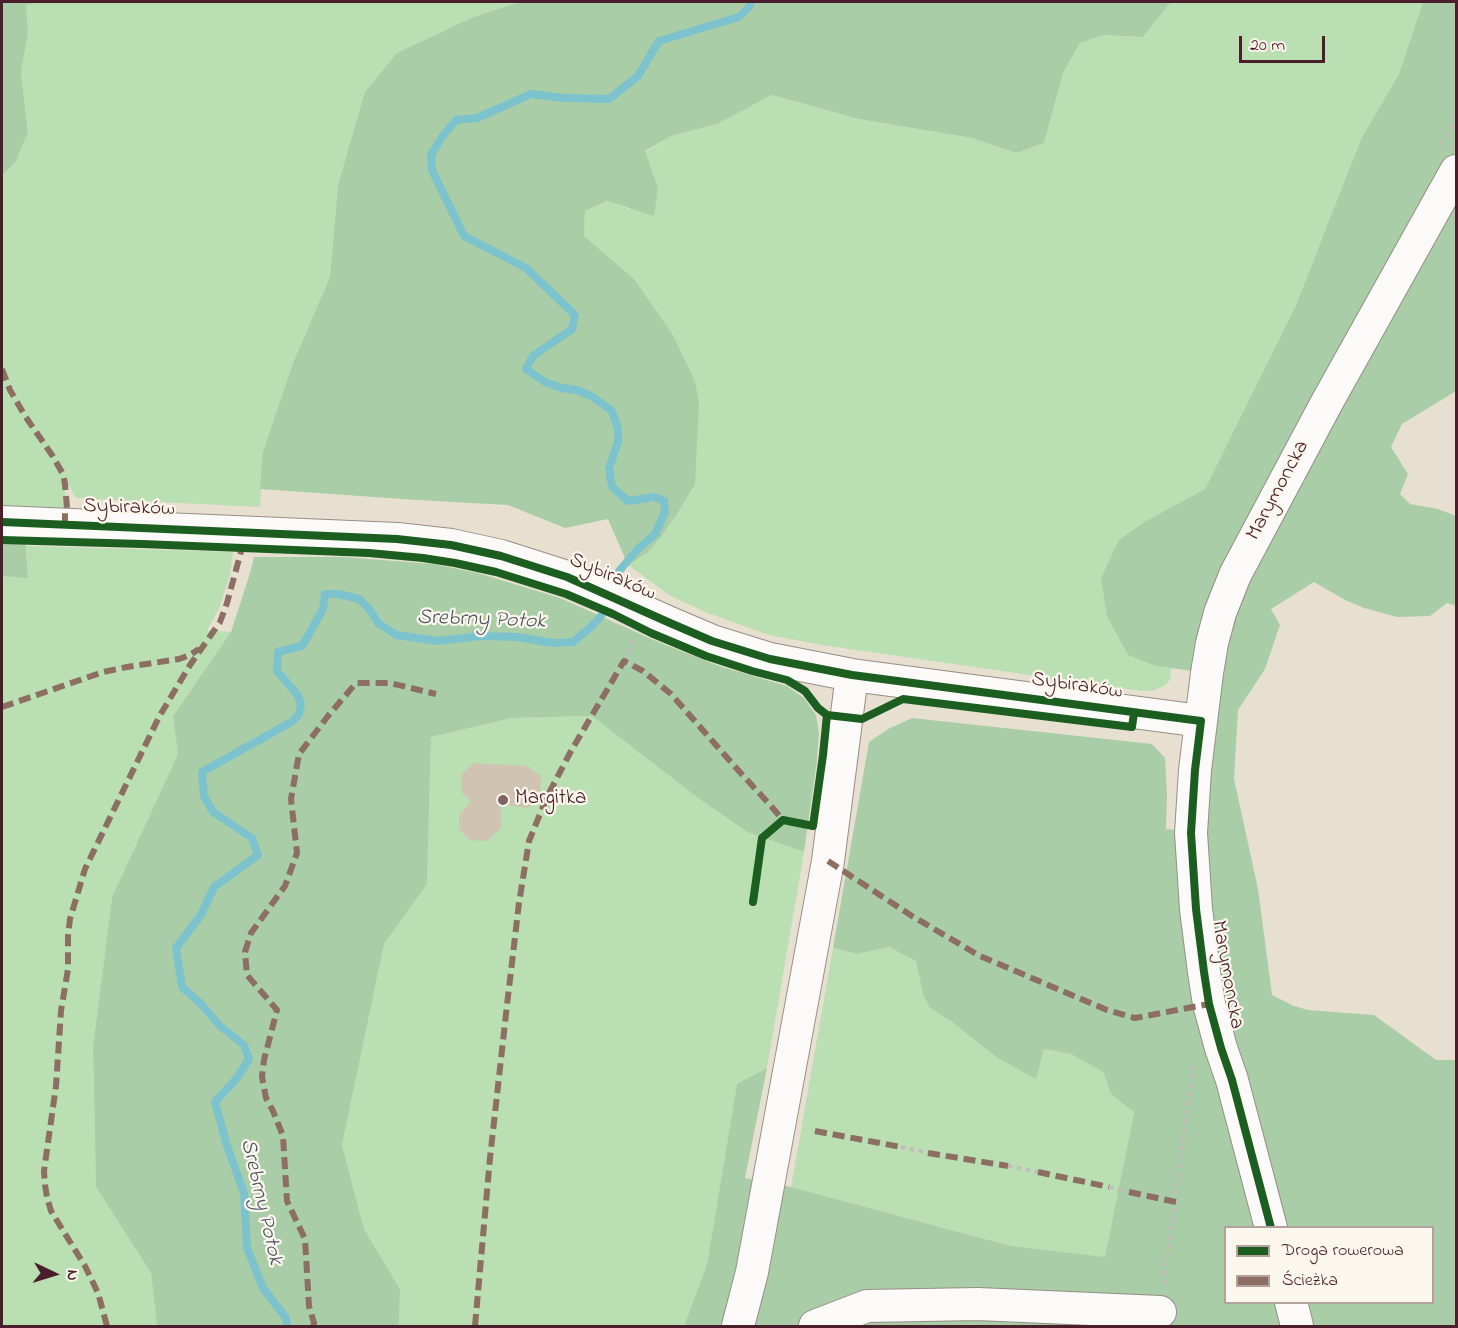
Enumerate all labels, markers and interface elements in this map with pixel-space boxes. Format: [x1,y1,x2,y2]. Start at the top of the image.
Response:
scale bar [1242,24,1328,62]
text: 20 m [1250,33,1285,59]
street label: Marymoncka [1242,437,1316,545]
street label: Sybiraków [83,495,175,523]
street label: Sybiraków [565,548,659,608]
water label: Srebrny Potok [416,606,546,636]
street label: Sybiraków [1030,668,1124,706]
place label: Margitka [515,787,586,813]
marker: Margitka [496,793,510,807]
street label: Marymoncka [1204,919,1248,1031]
water label: Srebrny Potok [233,1136,287,1268]
legend [1224,1226,1434,1304]
text: Droga rowerowa [1282,1238,1404,1264]
north arrow [24,1244,84,1304]
text: Ścieżka [1282,1268,1338,1294]
text: N [60,1269,84,1281]

